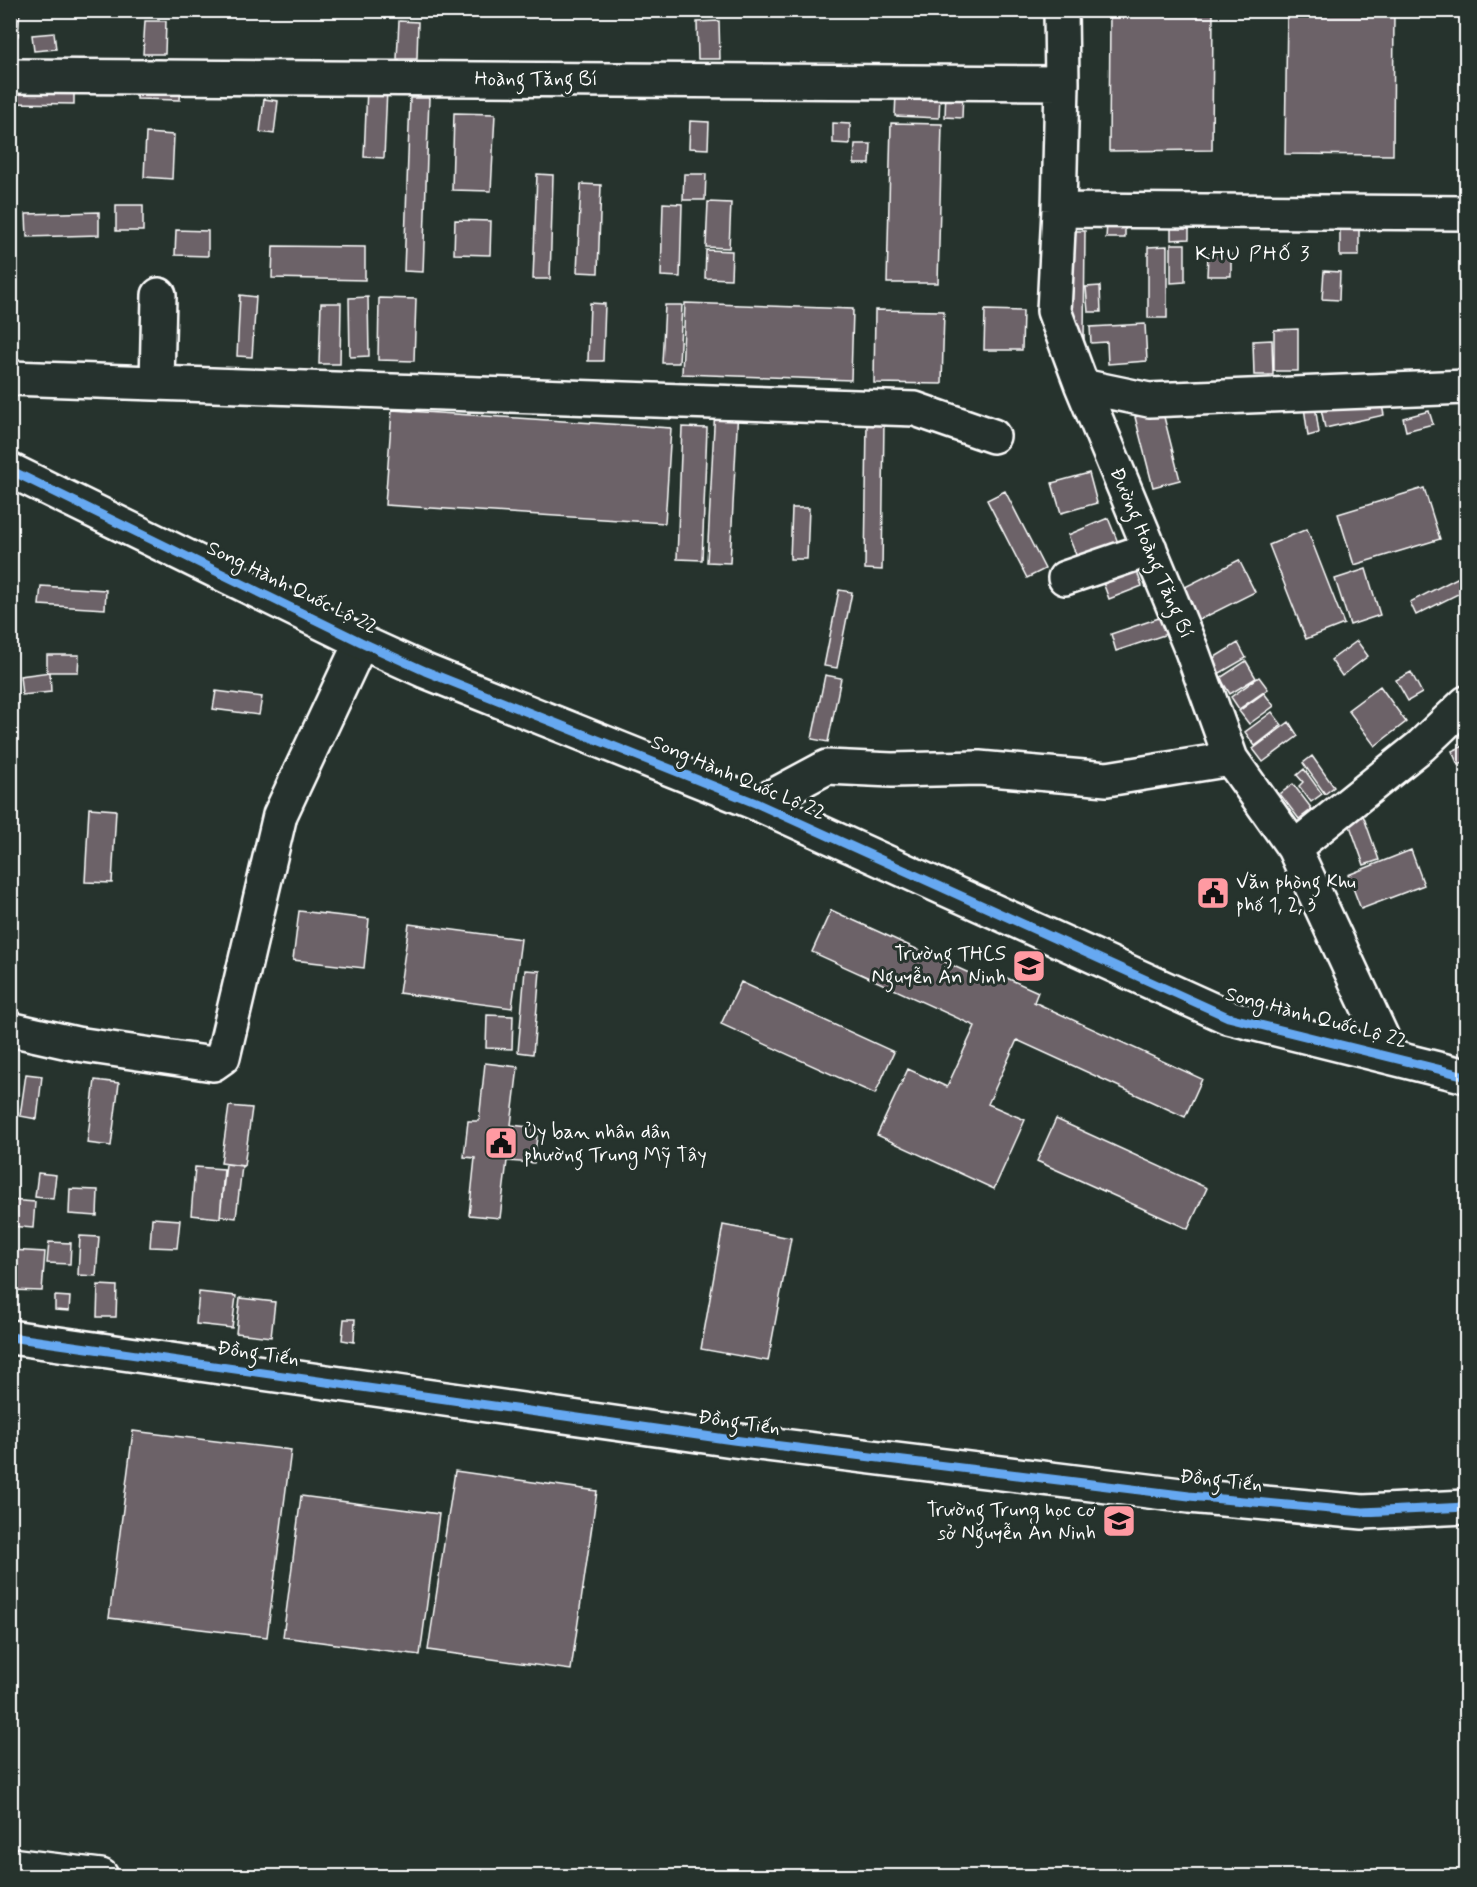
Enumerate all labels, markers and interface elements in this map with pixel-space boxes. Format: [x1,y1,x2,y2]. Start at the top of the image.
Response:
street label: Hoàng Tăng Bí [475,66,597,95]
district label: KHU PHỐ 3 [1195,240,1311,268]
street label: Đường Hoàng Tăng Bí [1101,463,1199,643]
street label: Song Hành Quốc Lộ 22 [202,535,382,642]
street label: Song Hành Quốc Lộ 22 [646,729,829,828]
place label: Văn phòng Khu phố 1, 2, 3 [1236,869,1356,919]
public building icon: Văn phòng Khu phố 1, 2, 3 [1195,875,1231,911]
place label: Trường THCS Nguyễn An Ninh [872,941,1006,993]
school or university icon: Trường THCS Nguyễn An Ninh [1011,948,1047,984]
street label: Song Hành Quốc Lộ 22 [1222,981,1410,1056]
place label: Ủy ban nhân dân phường Trung Mỹ Tây [524,1119,707,1171]
public building icon: Ủy ban nhân dân phường Trung Mỹ Tây [483,1125,519,1161]
street label: Đồng Tiến [215,1335,301,1375]
street label: Đồng Tiến [696,1404,782,1444]
street label: Đồng Tiến [1178,1463,1264,1501]
place label: Trường Trung học cơ sở Nguyễn An Ninh [927,1497,1096,1549]
school or university icon: Trường Trung học cơ sở Nguyễn An Ninh [1101,1503,1137,1539]

